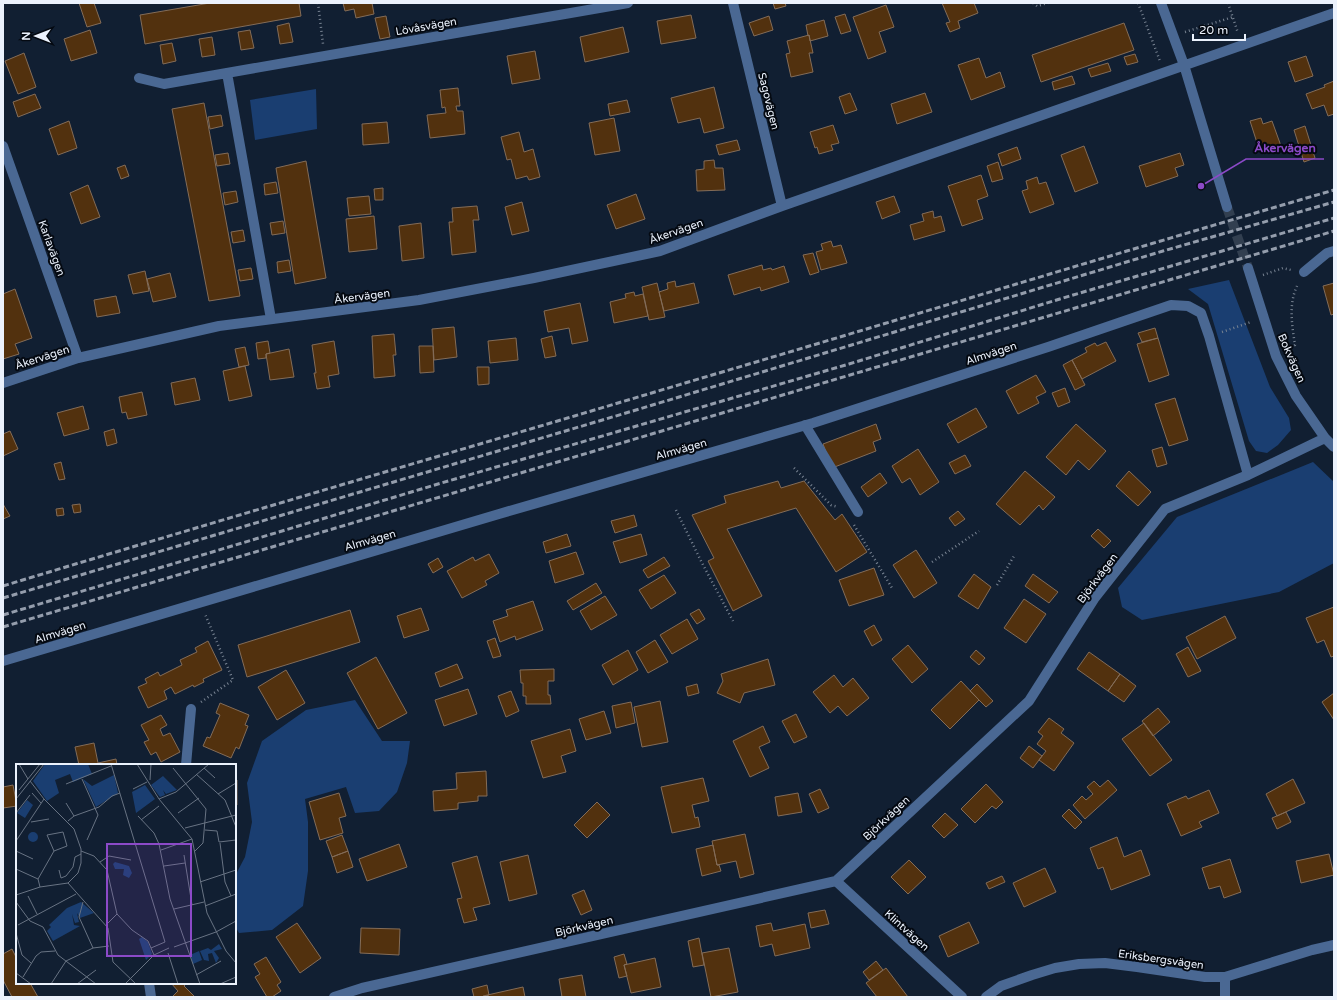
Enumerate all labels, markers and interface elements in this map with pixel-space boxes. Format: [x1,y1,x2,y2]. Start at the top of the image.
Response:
street label: Lövåsvägen [394,15,458,38]
north arrow [16,16,56,56]
scale bar [1193,16,1245,42]
text: 20 m [1199,23,1228,37]
text: N [20,32,33,40]
street label: Sagovägen [755,71,782,131]
callout: Åkervägen [1246,135,1324,159]
text: Åkervägen [1254,141,1316,156]
street label: Åkervägen [647,215,705,247]
street label: Karlavägen [35,219,68,278]
street label: Åkervägen [333,286,391,306]
street label: Bokvägen [1275,332,1308,385]
street label: Almvägen [964,339,1018,368]
street label: Åkervägen [13,342,71,372]
street label: Almvägen [654,436,708,463]
street label: Almvägen [343,527,397,554]
street label: Björkvägen [1074,551,1120,606]
street label: Almvägen [33,619,87,646]
inset map [16,764,236,984]
street label: Björkvägen [860,793,912,843]
street label: Klintvägen [882,907,932,954]
street label: Björkvägen [554,914,614,939]
street label: Eriksbergsvägen [1117,947,1205,972]

